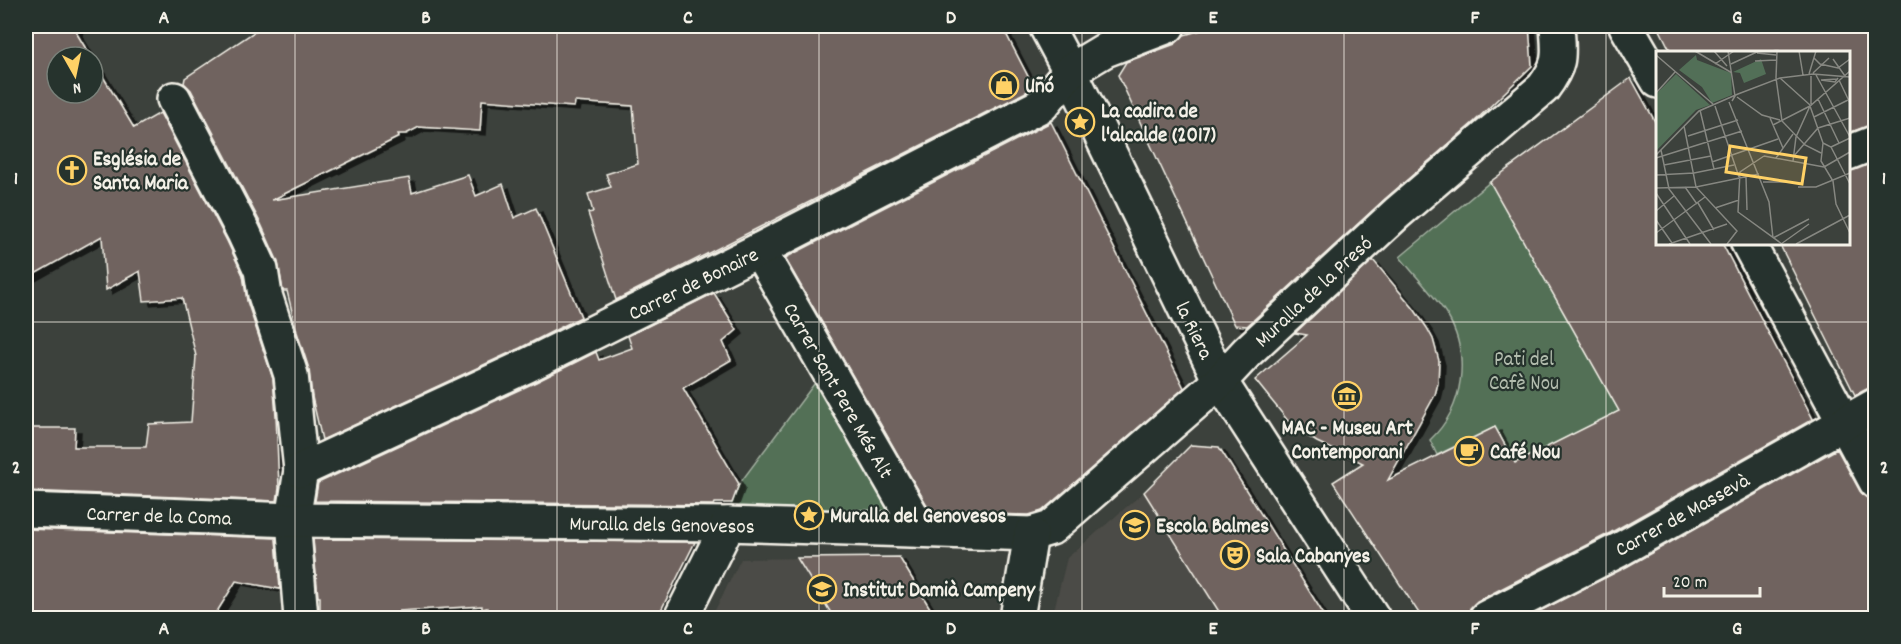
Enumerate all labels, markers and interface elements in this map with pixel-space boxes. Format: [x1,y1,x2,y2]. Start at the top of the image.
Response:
text: A [159,5,170,33]
text: B [421,5,431,33]
text: C [683,5,693,33]
text: D [946,5,957,33]
text: E [1208,5,1218,33]
text: F [1471,5,1481,33]
text: G [1732,5,1742,33]
north arrow [45,45,105,105]
inset map [1656,51,1850,244]
shop icon: Uñó [988,69,1020,101]
place label: Uñó [1025,73,1054,103]
text: N [71,75,83,99]
place label: La cadira de l'alcalde (2017) [1101,98,1216,152]
place icon: La cadira de l'alcalde (2017) [1064,106,1096,138]
place label: Església de Santa Maria [93,146,189,200]
church icon: Església de Santa Maria [56,154,88,186]
text: 1 [14,166,18,194]
text: 1 [1882,166,1886,194]
street label: Muralla de la Presó [1249,230,1381,356]
street label: Carrer de Bonaire [624,241,764,330]
street label: Carrer Sant Pere Més Alt [774,298,899,485]
street label: la Riera [1166,298,1220,366]
park label: Pati del Cafè Nou [1489,346,1559,400]
museum icon: MAC - Museu Art Contemporani [1331,380,1363,412]
place label: MAC - Museu Art Contemporani [1281,415,1413,469]
cafe icon: Café Nou [1453,435,1485,467]
place label: Café Nou [1490,439,1560,469]
text: 2 [12,455,20,483]
text: 2 [1880,455,1888,483]
street label: Carrer de Massevà [1611,467,1757,566]
place icon: Muralla del Genovesos [793,499,825,531]
street label: Carrer de la Coma [86,500,233,536]
place label: Muralla del Genovesos [830,503,1007,533]
school or university icon: Escola Balmes [1119,509,1151,541]
street label: Muralla dels Genovesos [569,510,755,544]
place label: Escola Balmes [1156,513,1269,543]
theatre icon: Sala Cabanyes [1219,539,1251,571]
place label: Sala Cabanyes [1256,543,1370,573]
scale bar [1664,560,1760,598]
text: 20 m [1673,571,1707,596]
school or university icon: Institut Damià Campeny [806,573,838,605]
place label: Institut Damià Campeny [843,577,1037,607]
text: A [159,616,170,644]
text: B [421,616,431,644]
text: C [683,616,693,644]
text: D [946,616,957,644]
text: E [1208,616,1218,644]
text: F [1471,616,1481,644]
text: G [1732,616,1742,644]

